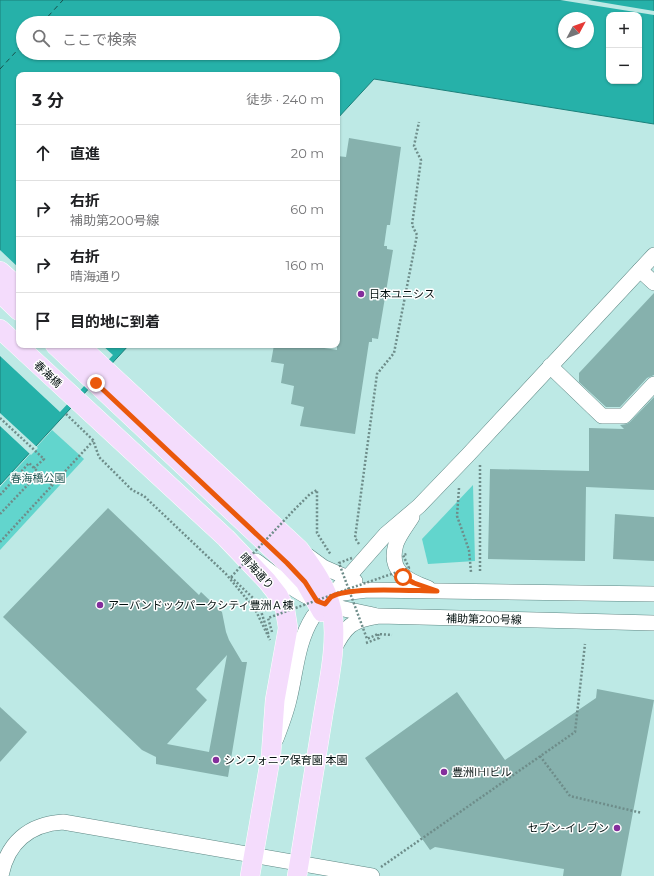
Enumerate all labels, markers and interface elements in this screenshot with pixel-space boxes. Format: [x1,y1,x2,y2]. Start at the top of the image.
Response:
north arrow [558,12,594,48]
map controls [606,12,642,84]
button: + [606,12,642,48]
search box [16,16,340,60]
icon: search [30,27,52,49]
text: ここで検索 [62,30,137,49]
button: − [606,48,642,84]
text: 3 分 [32,90,64,110]
text: 徒歩 · 240 m [246,91,324,107]
icon: ahead [32,142,54,164]
text: 直進 [70,144,100,163]
text: 20 m [291,145,324,161]
text: 右折 [70,191,100,210]
icon: right [32,198,54,220]
text: 60 m [290,201,324,217]
text: 補助第200号線 [70,212,160,228]
text: 右折 [70,247,100,266]
icon: right [32,254,54,276]
text: 160 m [286,257,324,273]
text: 晴海通り [70,268,122,284]
place label: 日本ユニシス [369,287,435,301]
marker: 日本ユニシス [356,289,366,299]
icon: arrive [32,310,54,332]
text: 目的地に到着 [70,312,160,331]
street label: 春海橋 [31,358,65,390]
route end [87,374,105,392]
park label: 春海橋公園 [11,471,66,485]
street label: 晴海通り [237,550,277,592]
route start [394,568,412,586]
place label: アーバンドックパークシティ豊洲Ａ棟 [108,598,294,612]
marker: アーバンドックパークシティ豊洲Ａ棟 [95,600,105,610]
street label: 補助第200号線 [446,611,522,627]
place label: シンフォニア保育園 本園 [224,753,348,767]
marker: シンフォニア保育園 本園 [211,755,221,765]
place label: 豊洲IHIビル [452,765,512,779]
marker: 豊洲IHIビル [439,767,449,777]
place label: セブン-イレブン [528,821,609,835]
marker: セブン-イレブン [612,823,622,833]

